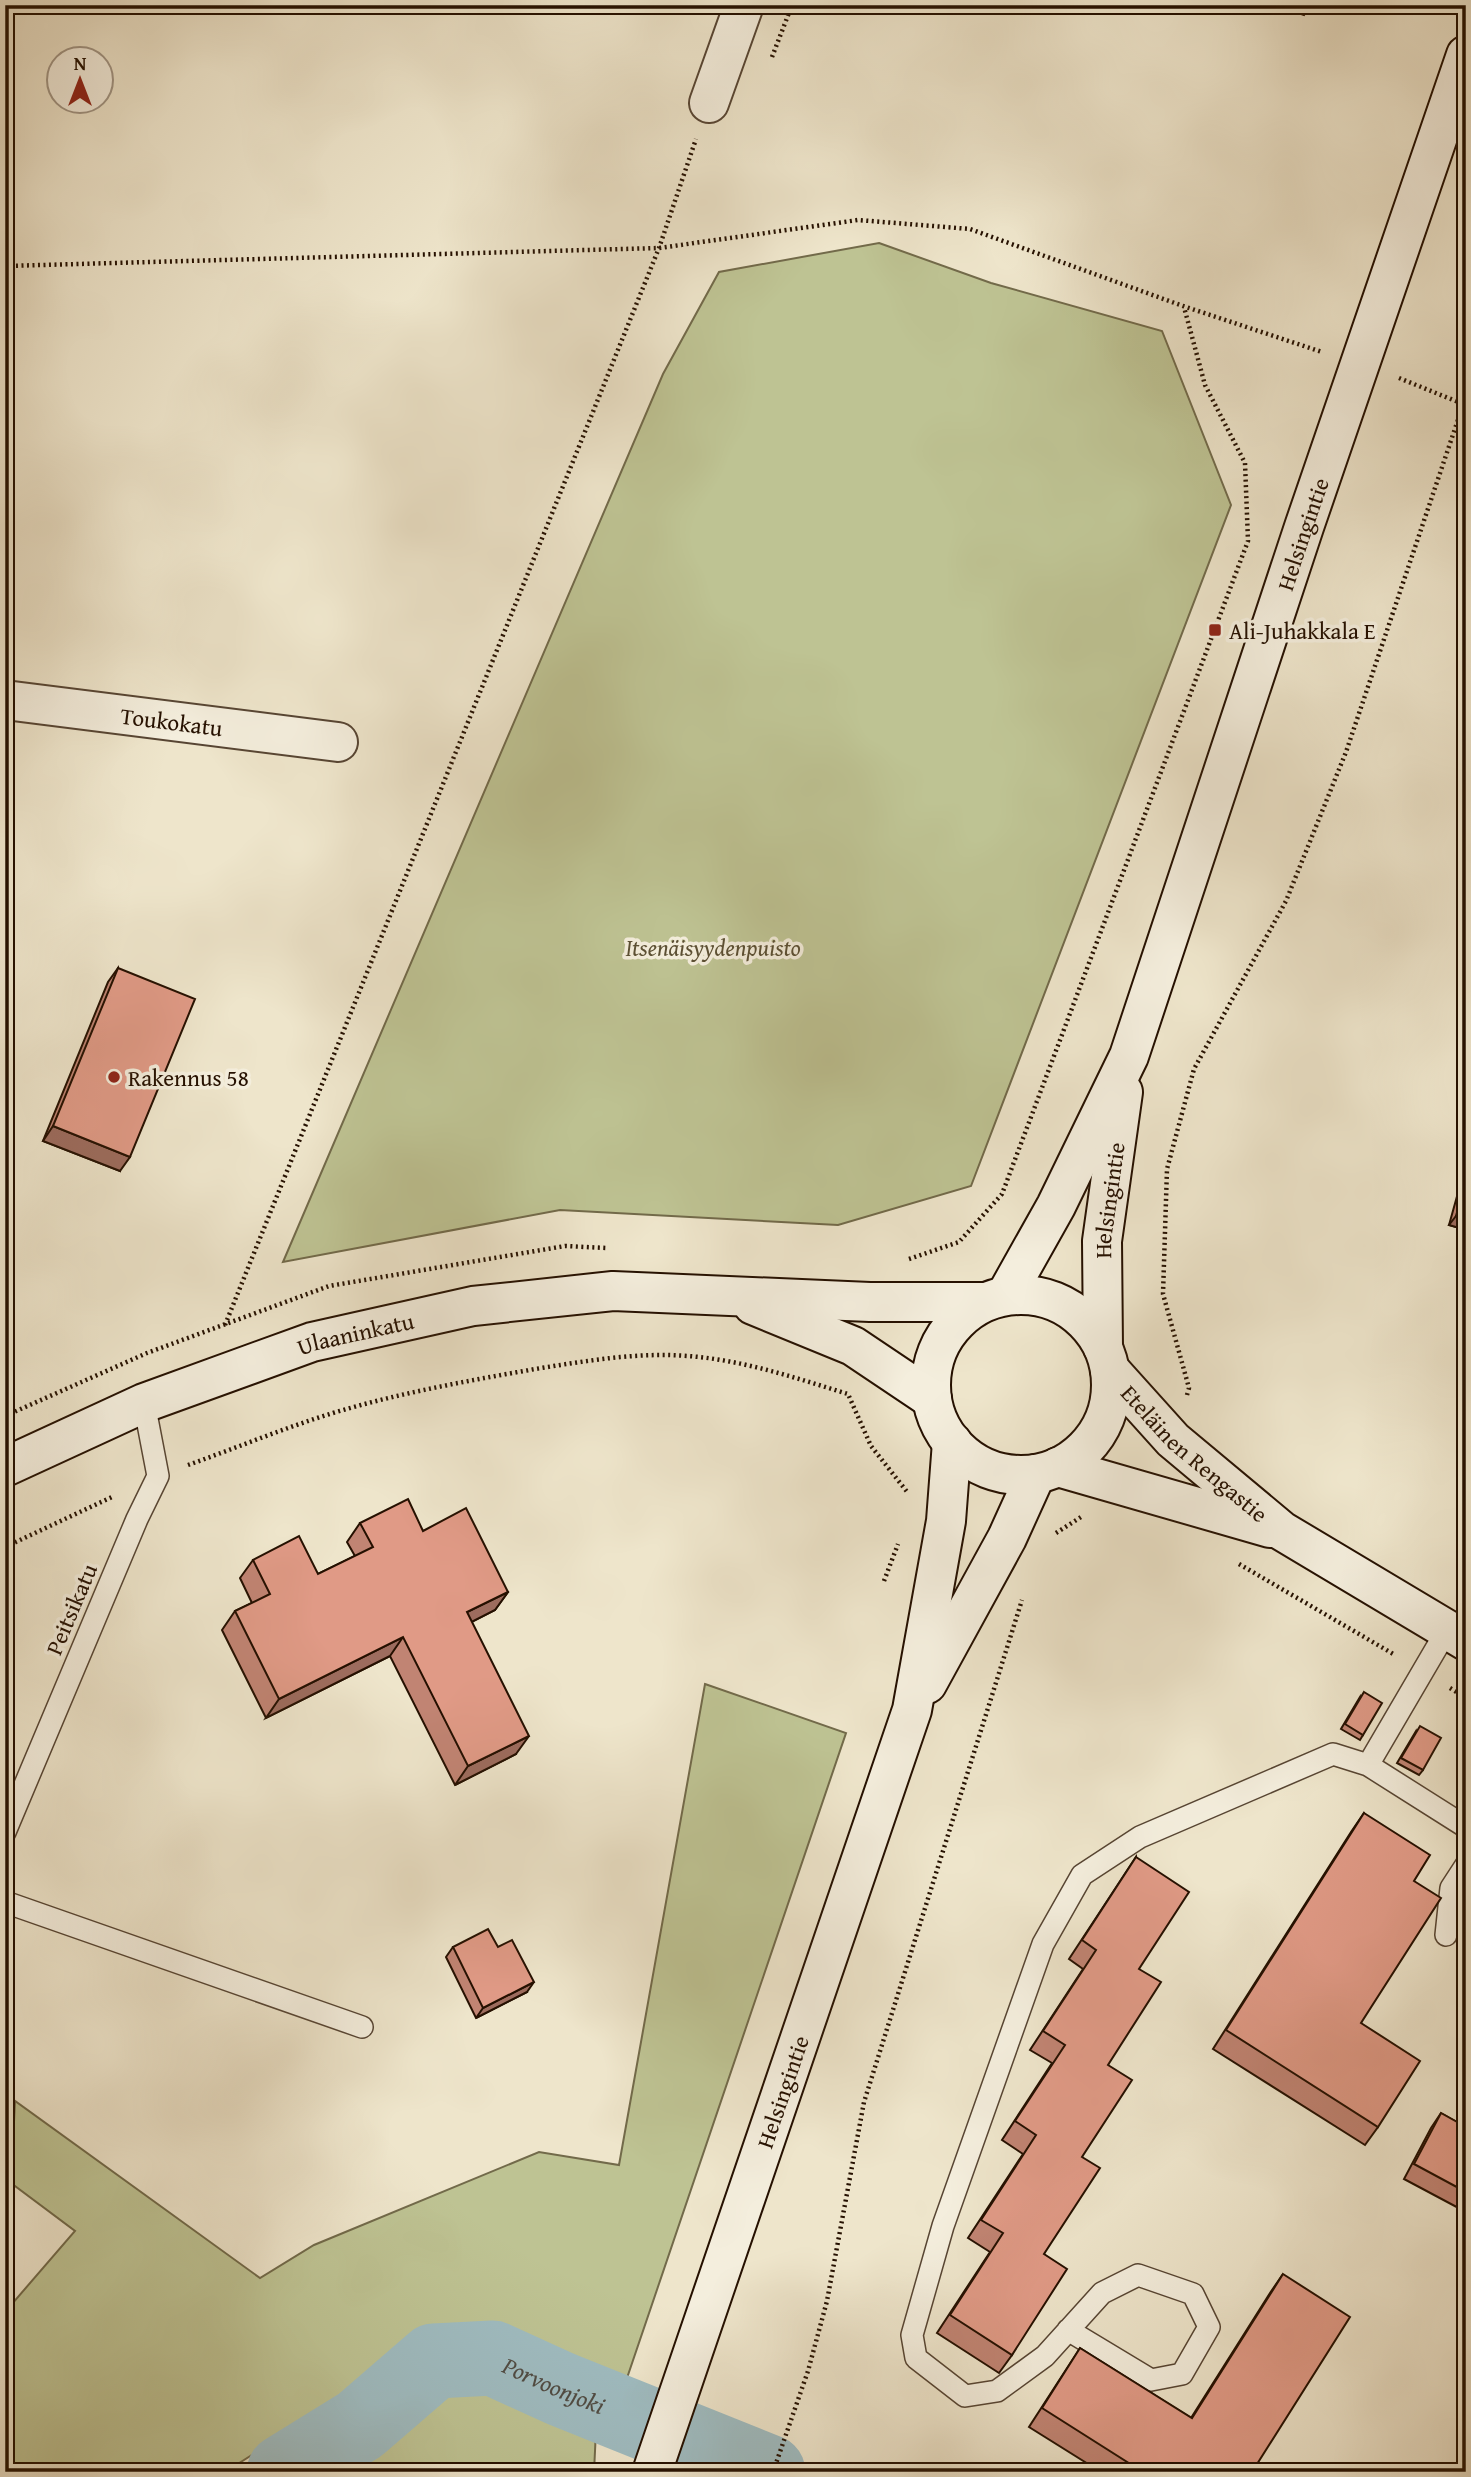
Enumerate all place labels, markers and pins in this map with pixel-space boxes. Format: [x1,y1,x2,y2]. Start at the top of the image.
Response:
place label: Ali-Juhakkala E [1229,614,1376,647]
marker: Ali-Juhakkala E [1207,622,1223,638]
place label: Rakennus 58 [128,1061,249,1094]
marker: Rakennus 58 [106,1069,122,1085]

